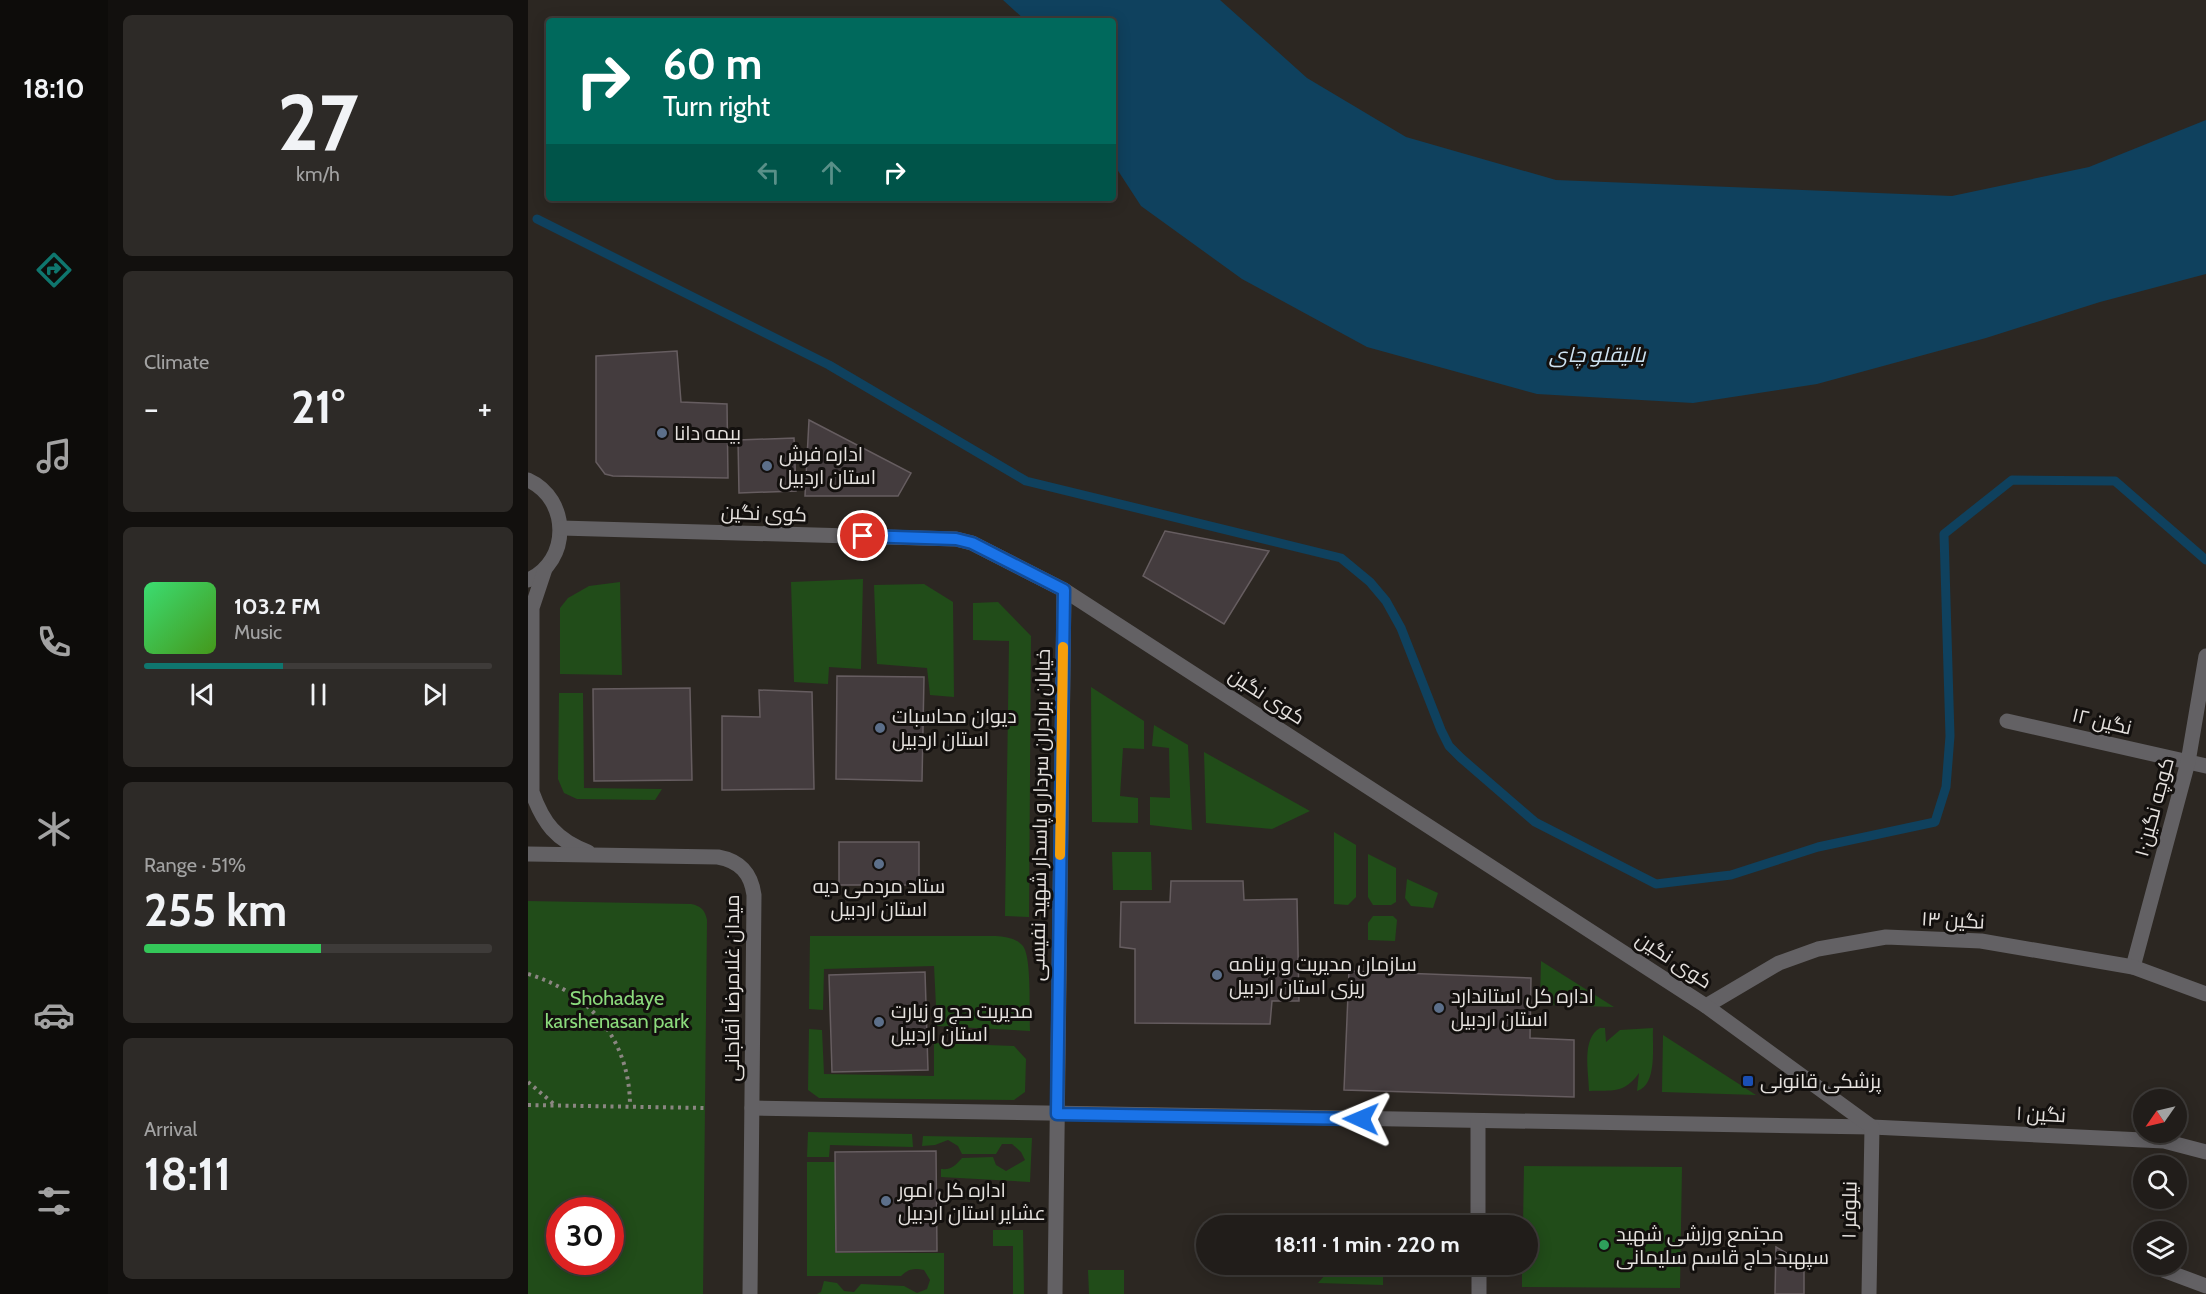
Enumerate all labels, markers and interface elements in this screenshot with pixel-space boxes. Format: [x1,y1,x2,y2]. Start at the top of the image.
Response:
text: 60 m [663,38,762,90]
icon: right [564,42,642,120]
text: 18:10 [23,72,85,105]
text: 27 [277,75,359,170]
text: Turn right [663,90,770,123]
icon: left [752,156,785,189]
icon: ahead [815,156,848,189]
icon: right [878,156,911,189]
text: km/h [296,162,340,186]
icon: directions [33,249,75,291]
water label: بالیقلو چای [1549,342,1647,369]
text: Climate [144,350,209,374]
text: 21° [291,380,345,434]
text: − [144,388,159,428]
text: + [477,388,492,428]
place label: بیمه دانا [674,421,741,445]
marker: بیمه دانا [655,426,669,440]
icon: music [33,435,75,477]
place label: اداره فرش استان اردبیل [779,442,876,490]
marker: اداره فرش استان اردبیل [760,459,774,473]
street label: کوی نگین [721,500,807,527]
pin [837,510,888,561]
icon: arrive [846,519,879,552]
text: 103.2 FM [234,593,321,620]
text: Music [234,620,282,644]
icon: phone [33,621,75,663]
street label: خیابان برادران سردار و پاسدار شهید نفیسی [1025,649,1056,981]
street label: کوی نگین [1224,663,1310,730]
icon: previous [186,678,219,711]
icon: pause [302,678,335,711]
icon: next [418,678,451,711]
street label: نگین ۱۲ [2070,702,2134,740]
place label: دیوان محاسبات استان اردبیل [892,704,1017,752]
marker: دیوان محاسبات استان اردبیل [873,721,887,735]
street label: کوچه نگین۱۰ [2129,755,2180,860]
icon: climate [33,808,75,850]
text: Range · 51% [144,853,246,877]
marker: ستاد مردمی دیه استان اردبیل [872,857,886,871]
place label: ستاد مردمی دیه استان اردبیل [813,874,945,922]
text: 255 km [144,883,287,937]
street label: میدان غلامرضا آقاجانی [720,895,745,1081]
street label: نگین ۱۳ [1921,906,1985,935]
street label: کوی نگین [1631,927,1717,994]
place label: سازمان مدیریت و برنامه ریزی استان اردبیل [1229,952,1417,1000]
marker: سازمان مدیریت و برنامه ریزی استان اردبیل [1210,968,1224,982]
place label: اداره کل استاندارد استان اردبیل [1451,984,1594,1032]
park label: Shohadaye karshenasan park [545,986,689,1033]
icon: car [33,994,75,1036]
place label: مدیریت حج و زیارت استان اردبیل [891,999,1033,1047]
marker: اداره کل استاندارد استان اردبیل [1432,1001,1446,1015]
marker: مدیریت حج و زیارت استان اردبیل [872,1015,886,1029]
place label: پزشکی قانونی [1760,1069,1882,1094]
marker: پزشکی قانونی [1741,1074,1755,1088]
position arrow [1329,1087,1393,1151]
north arrow [2133,1089,2187,1143]
map controls [2133,1089,2187,1275]
street label: نگین ۱ [2015,1101,2067,1128]
text: Arrival [144,1117,197,1141]
text: 18:11 [144,1147,231,1201]
button: search [2133,1155,2187,1209]
place label: اداره کل امور عشایر استان اردبیل [897,1178,1046,1226]
icon: filters [33,1180,75,1222]
street label: نیلوفر ۱ [1836,1181,1862,1239]
marker: اداره کل امور عشایر استان اردبیل [879,1194,893,1208]
speed limit sign: 30 [546,1197,624,1275]
button: layers [2133,1221,2187,1275]
place label: مجتمع ورزشی شهید سپهبد حاج قاسم سلیمانی [1616,1222,1829,1271]
text: 18:11 · 1 min · 220 m [1274,1231,1460,1258]
marker: مجتمع ورزشی شهید سپهبد حاج قاسم سلیمانی [1597,1238,1611,1252]

